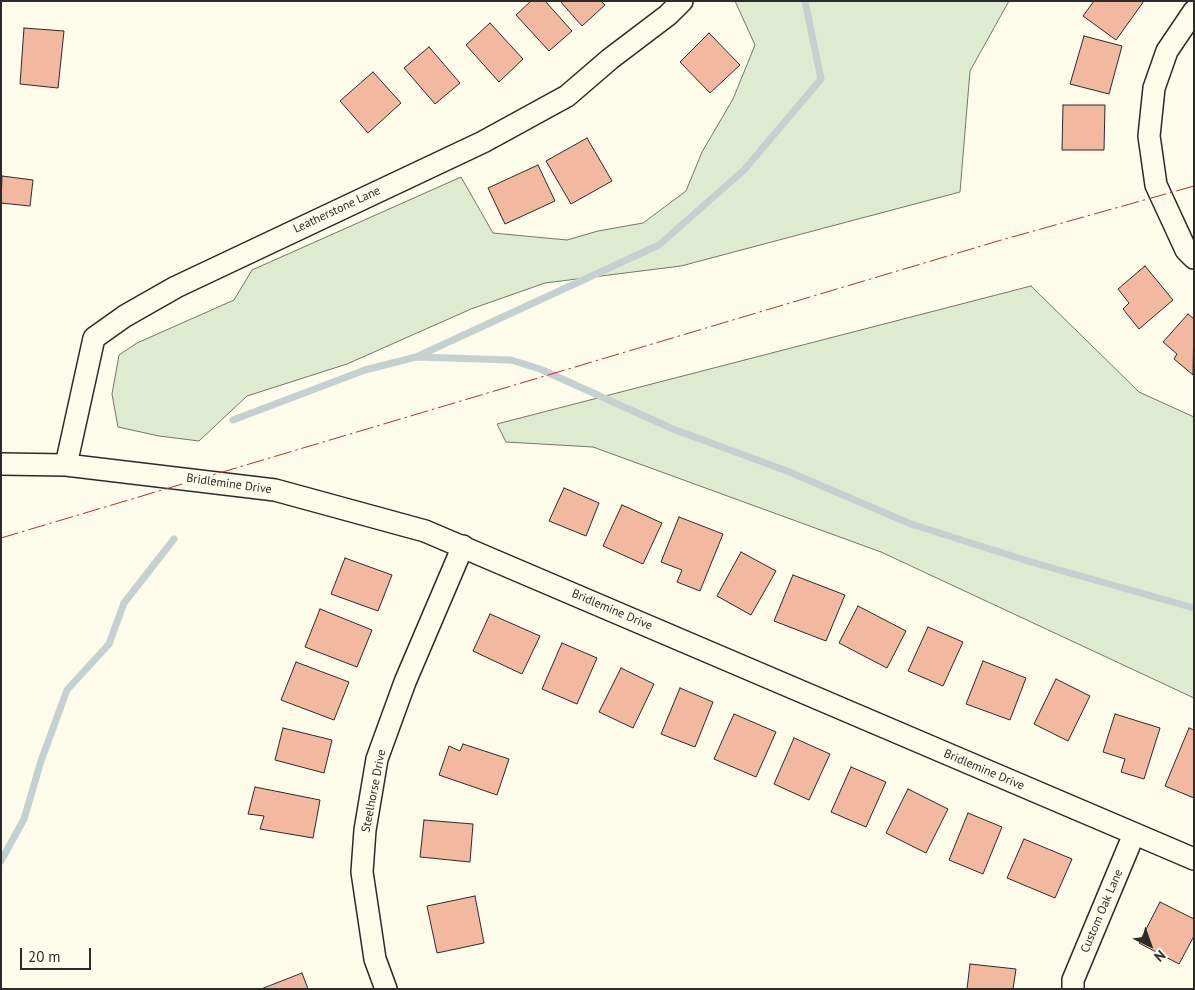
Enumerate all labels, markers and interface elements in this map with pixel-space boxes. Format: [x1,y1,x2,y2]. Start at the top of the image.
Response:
street label: Leatherstone Lane [291,184,383,236]
street label: Bridlemine Drive [185,471,273,497]
street label: Bridlemine Drive [570,587,654,633]
street label: Bridlemine Drive [942,747,1026,793]
street label: Steelhorse Drive [359,748,389,834]
street label: Custom Oak Lane [1078,867,1126,955]
north arrow [1125,920,1175,970]
scale bar [22,938,94,970]
text: N [1151,946,1169,966]
text: 20 m [28,947,61,966]

